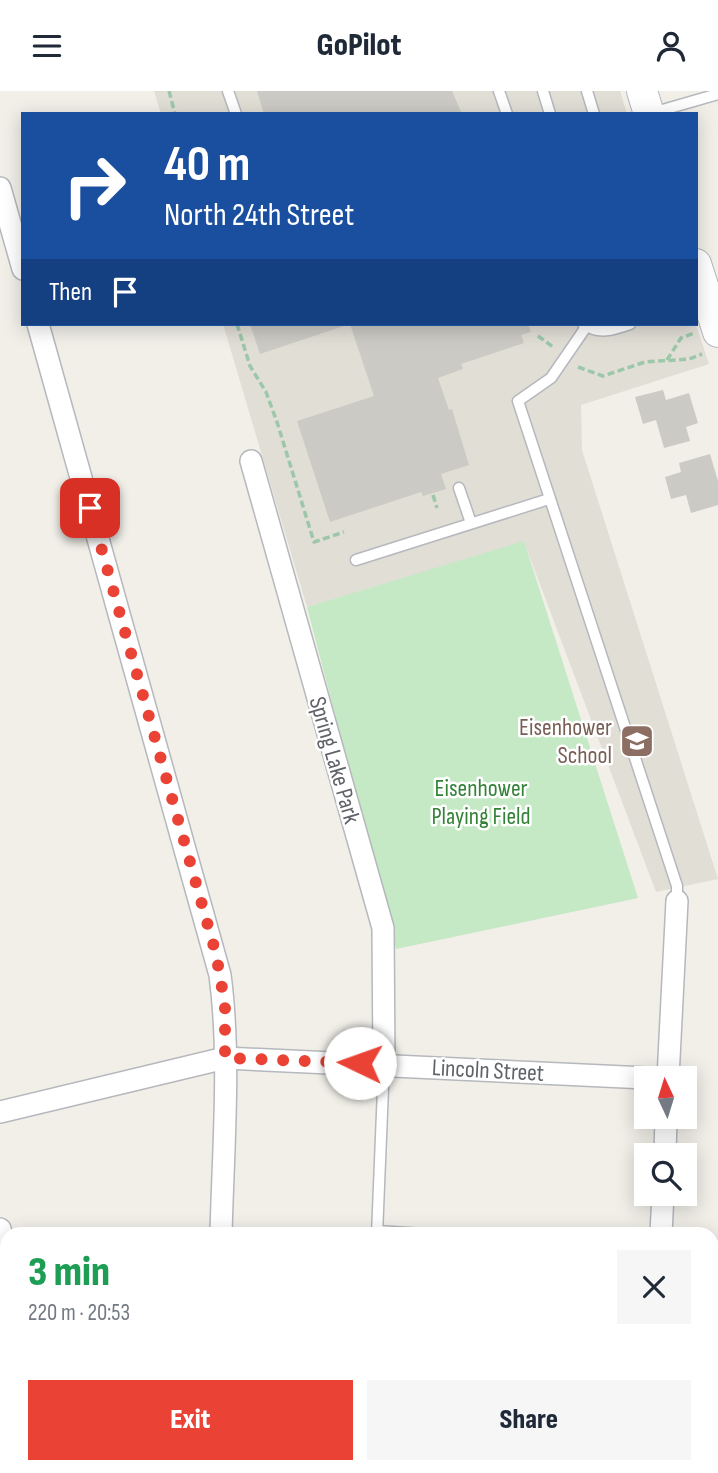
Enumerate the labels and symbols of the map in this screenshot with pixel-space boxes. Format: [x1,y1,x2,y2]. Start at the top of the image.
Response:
pin [60,478,120,538]
street label: Spring Lake Park [303,693,366,827]
place label: Eisenhower School [519,713,612,770]
school or university icon: Eisenhower School [618,722,656,760]
park label: Eisenhower Playing Field [431,774,531,831]
position arrow [323,1026,397,1100]
street label: Lincoln Street [431,1053,545,1088]
north arrow [634,1066,696,1129]

